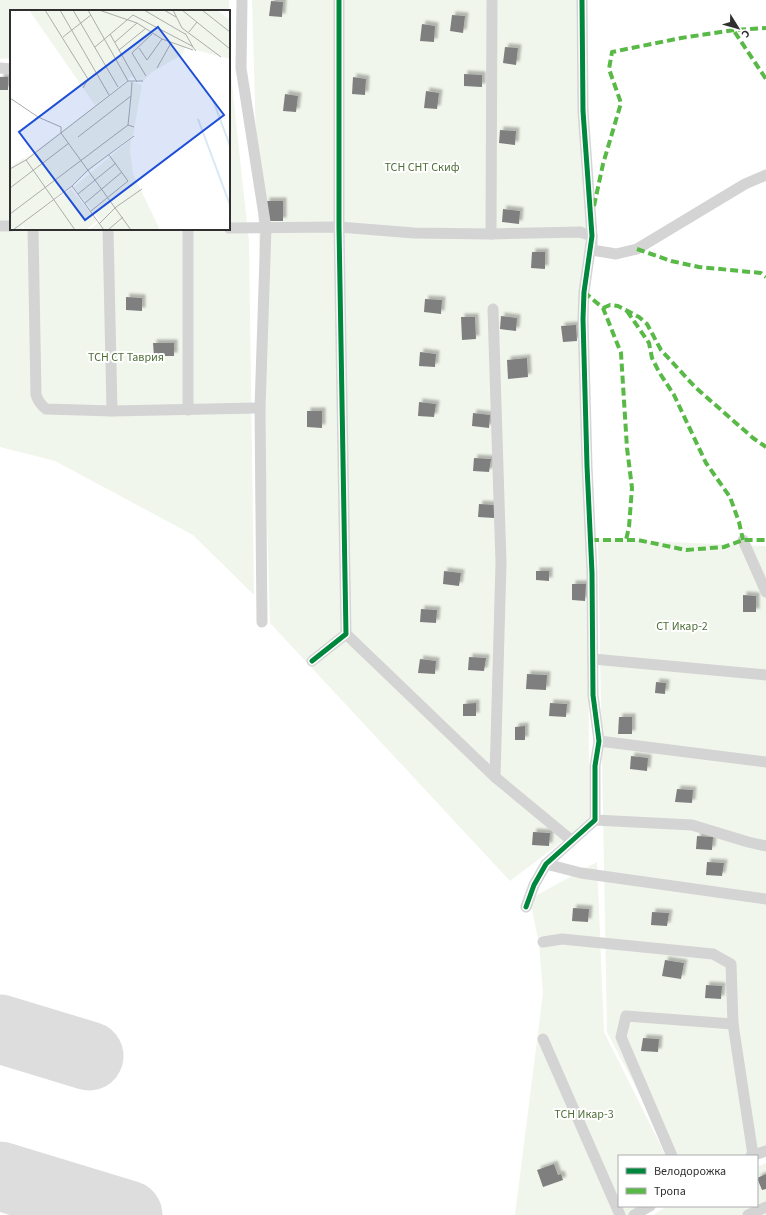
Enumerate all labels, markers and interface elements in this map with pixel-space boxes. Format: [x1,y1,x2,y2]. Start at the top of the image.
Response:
north arrow [718,8,758,48]
inset map [10,10,230,230]
text: С [737,27,754,41]
park label: ТСН СНТ Скиф [384,159,460,176]
park label: ТСН СТ Таврия [88,349,164,366]
park label: СТ Икар-2 [656,618,708,635]
park label: ТСН Икар-3 [554,1106,614,1123]
legend [618,1155,758,1207]
text: Велодорожка [654,1163,726,1180]
text: Тропа [654,1183,686,1200]

